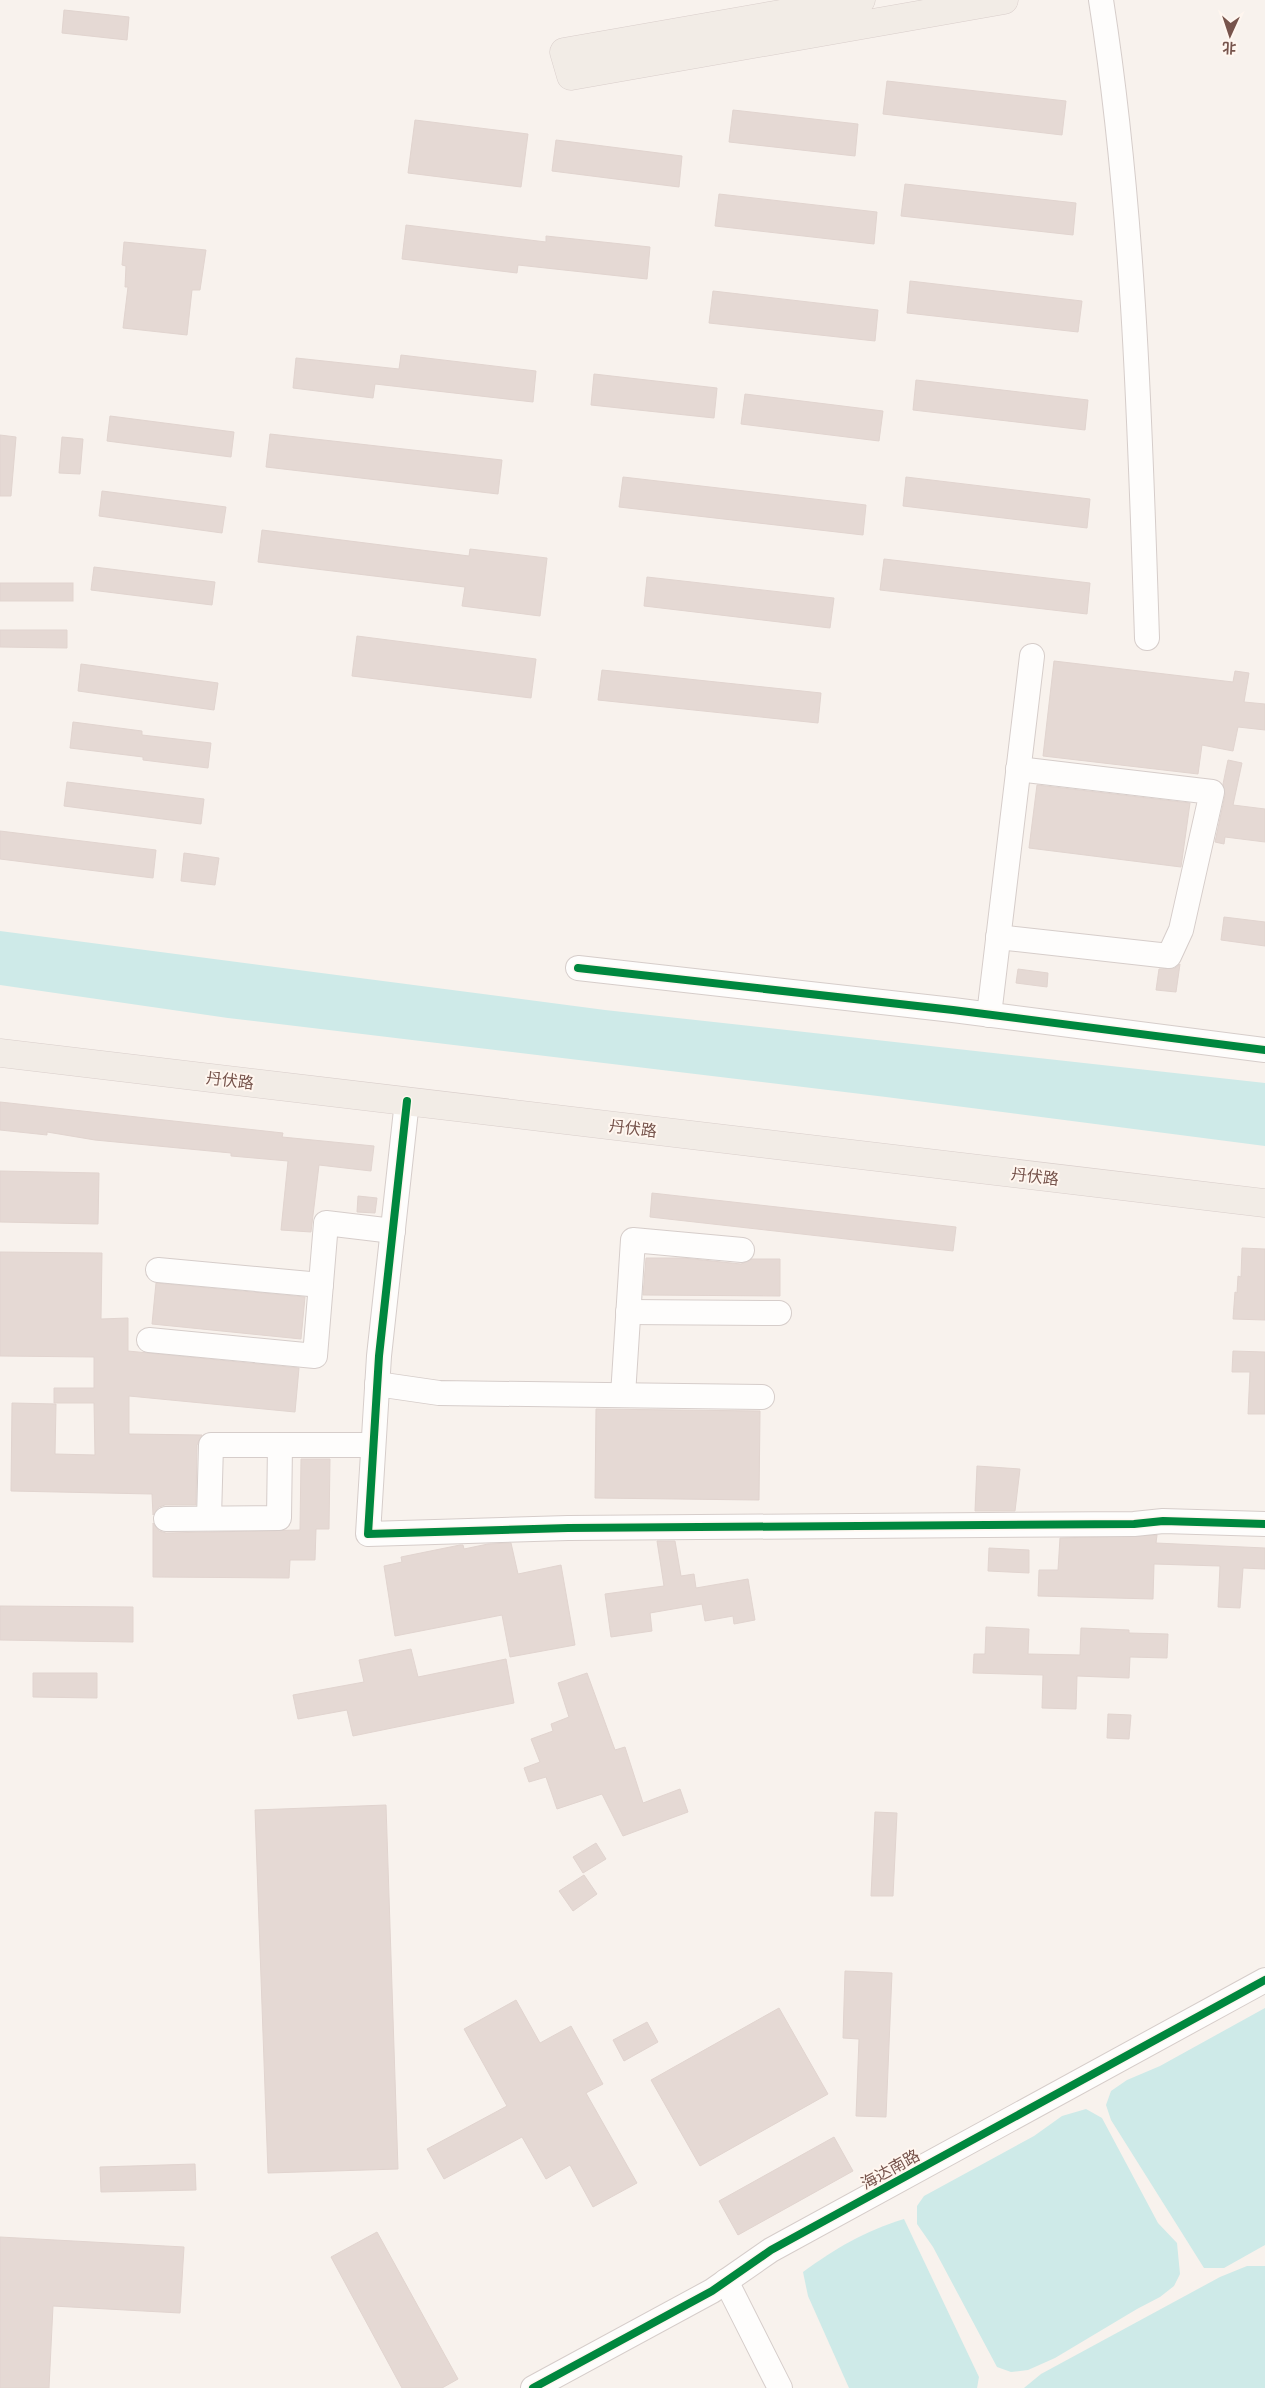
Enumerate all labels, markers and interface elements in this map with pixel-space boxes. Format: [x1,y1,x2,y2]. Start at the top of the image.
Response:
north arrow [1205,10,1255,60]
text: 北 [1222,39,1237,56]
street label: 丹伏路 [205,1068,255,1093]
street label: 丹伏路 [608,1116,658,1141]
street label: 丹伏路 [1010,1164,1060,1189]
street label: 海达南路 [858,2146,923,2193]

